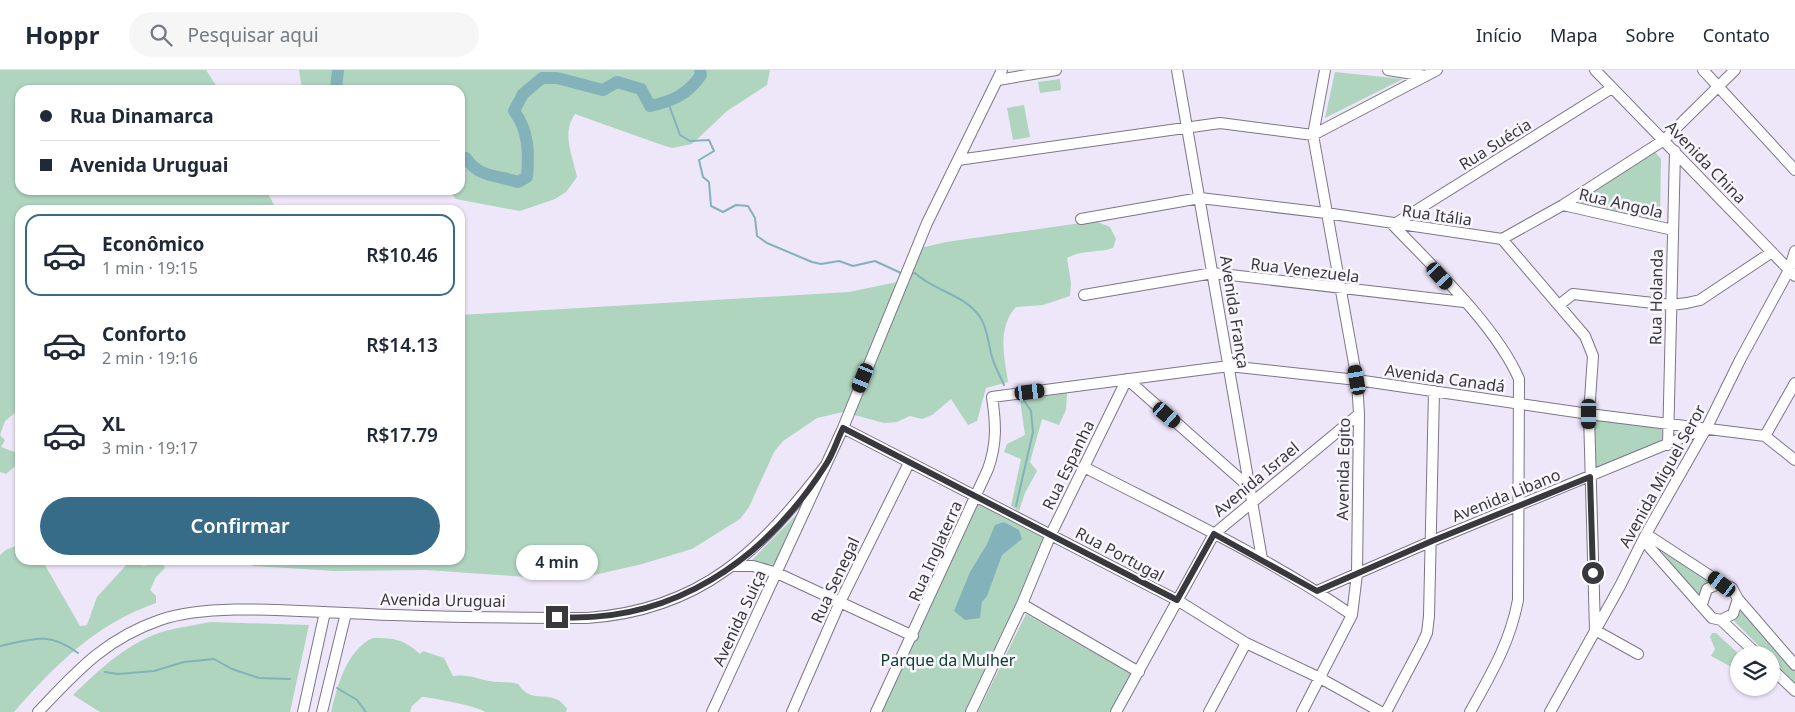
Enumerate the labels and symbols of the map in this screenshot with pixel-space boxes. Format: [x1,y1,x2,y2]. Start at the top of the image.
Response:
street label: Rua Suécia [1455,113,1535,175]
street label: Avenida China [1661,116,1751,208]
street label: Rua Angola [1577,183,1665,223]
street label: Rua Itália [1401,199,1473,231]
street label: Rua Holanda [1644,249,1668,345]
street label: Rua Venezuela [1249,252,1361,288]
street label: Avenida França [1215,254,1255,370]
car [1424,260,1455,292]
street label: Avenida Canadá [1383,359,1507,397]
car [850,361,875,395]
car [1347,364,1366,396]
car [1014,383,1045,401]
car [1150,399,1183,431]
car [1581,399,1596,429]
street label: Avenida Miguel Seror [1613,400,1711,551]
street label: Rua Espanha [1037,417,1099,513]
street label: Avenida Egito [1331,417,1355,521]
street label: Avenida Israel [1208,437,1304,521]
street label: Avenida Libano [1448,463,1564,527]
street label: Rua Inglaterra [903,497,967,605]
street label: Rua Portugal [1072,521,1168,587]
street label: Rua Senegal [805,533,865,627]
callout: 4 min [516,544,598,580]
route start [1582,562,1604,584]
street label: Avenida Suiça [707,566,771,670]
car [1705,569,1738,599]
street label: Avenida Uruguai [380,588,506,612]
route end [546,606,568,628]
park label: Parque da Mulher [881,649,1016,671]

